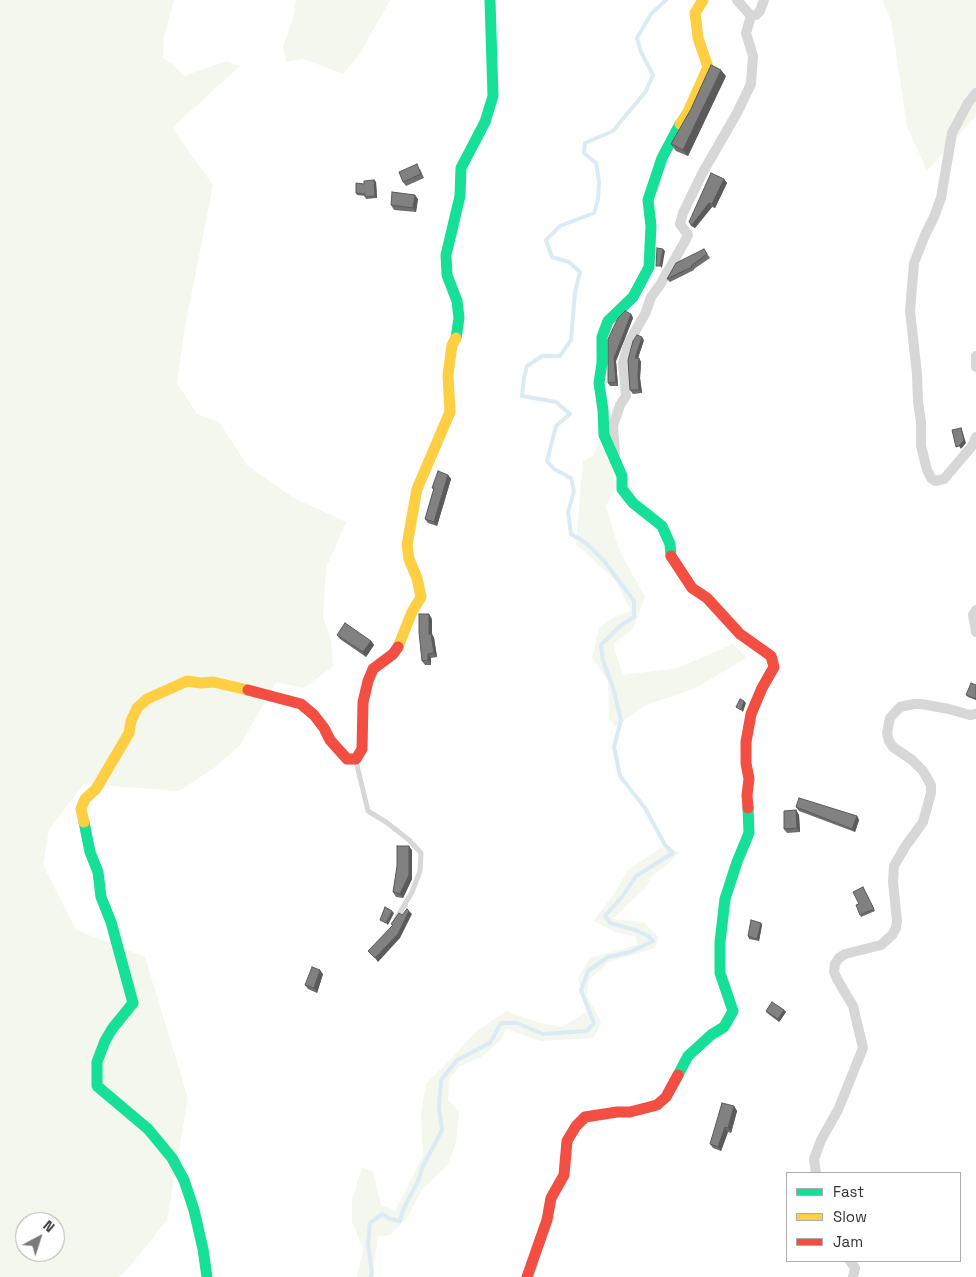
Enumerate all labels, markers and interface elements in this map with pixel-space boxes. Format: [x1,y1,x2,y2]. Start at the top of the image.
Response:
legend [786,1172,961,1262]
text: Fast [833,1182,864,1201]
text: Slow [833,1207,867,1226]
north arrow [15,1212,65,1262]
text: N [40,1216,58,1236]
text: Jam [833,1232,863,1251]

